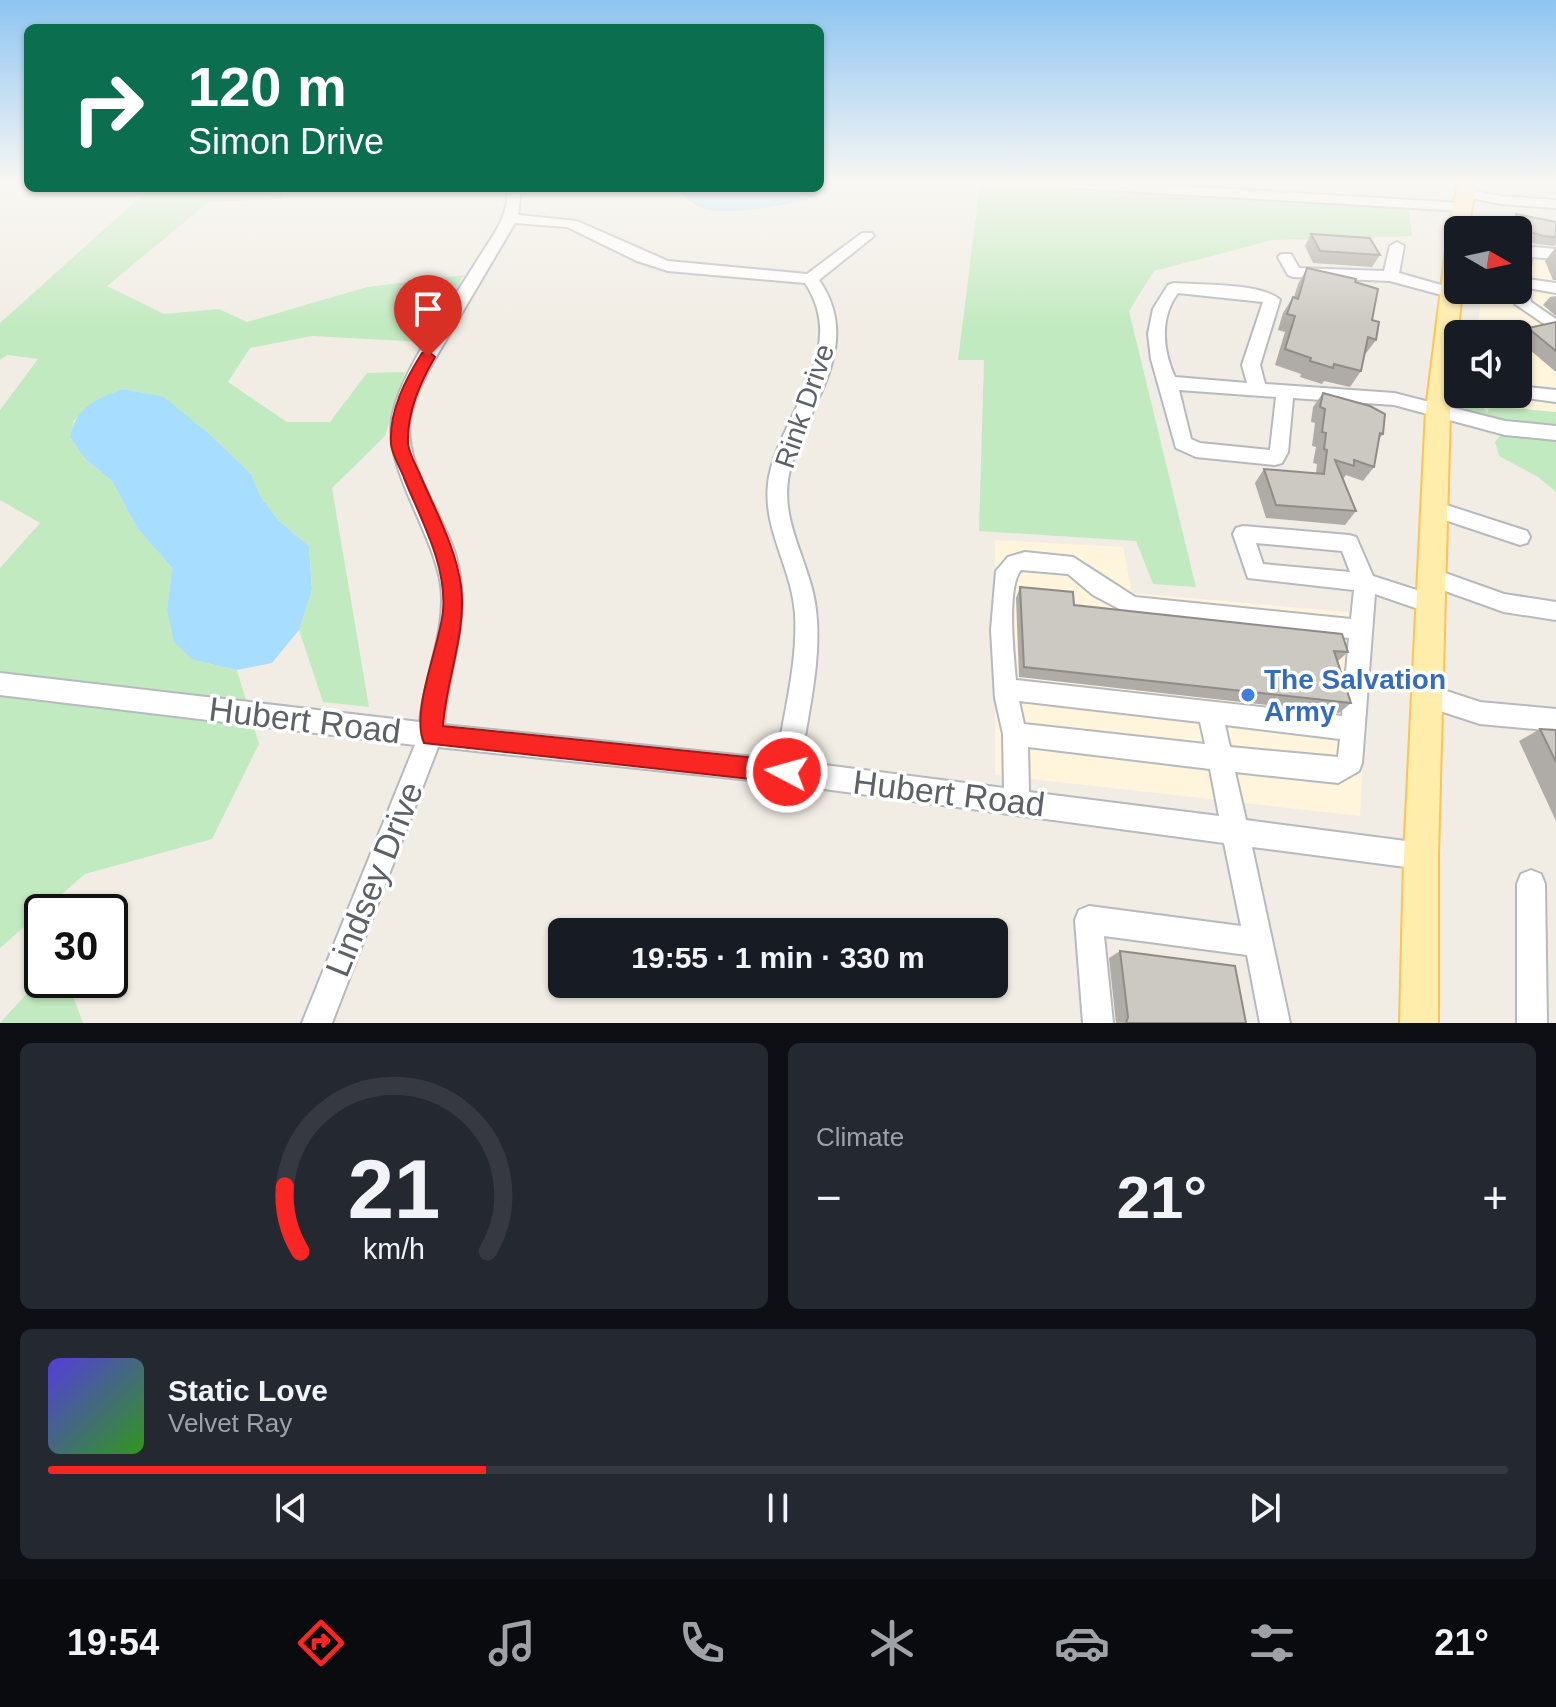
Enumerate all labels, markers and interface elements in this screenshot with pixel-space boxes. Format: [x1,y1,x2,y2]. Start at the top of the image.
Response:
text: 120 m [188,55,347,118]
icon: right [56,56,160,160]
text: Simon Drive [188,121,384,162]
north arrow [1444,216,1532,304]
map controls [1444,216,1532,408]
pin [394,275,462,357]
icon: arrive [406,287,450,331]
button: sound [1444,320,1532,408]
street label: Rink Drive [769,340,840,472]
place label: The Salvation Army [1264,664,1446,727]
marker: The Salvation Army [1239,686,1257,704]
street label: Hubert Road [207,689,403,751]
position arrow [745,730,829,814]
street label: Hubert Road [851,762,1047,824]
street label: Lindsey Drive [318,776,430,982]
speed limit sign: 30 [24,894,128,998]
text: 19:55 · 1 min · 330 m [631,941,925,974]
text: Climate [816,1122,904,1152]
text: 21 [348,1143,440,1236]
text: 21° [1117,1164,1207,1231]
text: − [816,1173,842,1222]
text: + [1482,1173,1508,1222]
text: km/h [363,1233,425,1265]
text: Static Love [168,1374,328,1407]
text: Velvet Ray [168,1408,292,1438]
icon: previous [269,1486,313,1530]
icon: pause [756,1486,800,1530]
icon: next [1243,1486,1287,1530]
icon: directions [293,1615,349,1671]
icon: music [484,1615,540,1671]
icon: phone [674,1615,730,1671]
icon: climate [864,1615,920,1671]
icon: car [1054,1615,1110,1671]
icon: filters [1244,1615,1300,1671]
text: 19:54 [67,1622,159,1663]
text: 21° [1434,1622,1489,1663]

